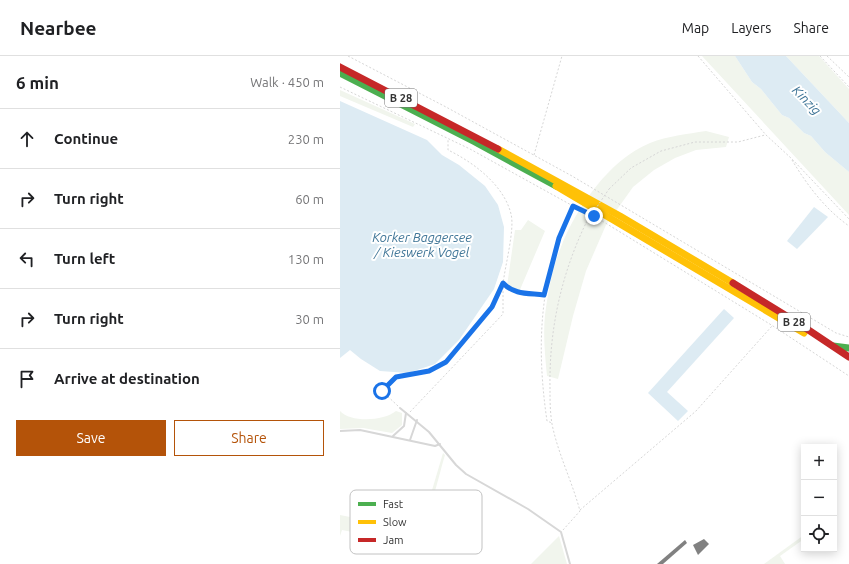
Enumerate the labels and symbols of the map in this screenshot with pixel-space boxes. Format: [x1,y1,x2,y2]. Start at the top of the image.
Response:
water label: Kinzig [790,83,824,117]
road number: B 28 [385,89,417,107]
route end [585,207,603,225]
water label: Korker Baggersee / Kieswerk Vogel [372,230,472,259]
road number: B 28 [778,313,810,331]
route start [373,382,391,400]
legend [350,490,482,554]
text: Fast [383,498,404,510]
text: Slow [383,516,407,528]
text: Jam [383,534,404,546]

